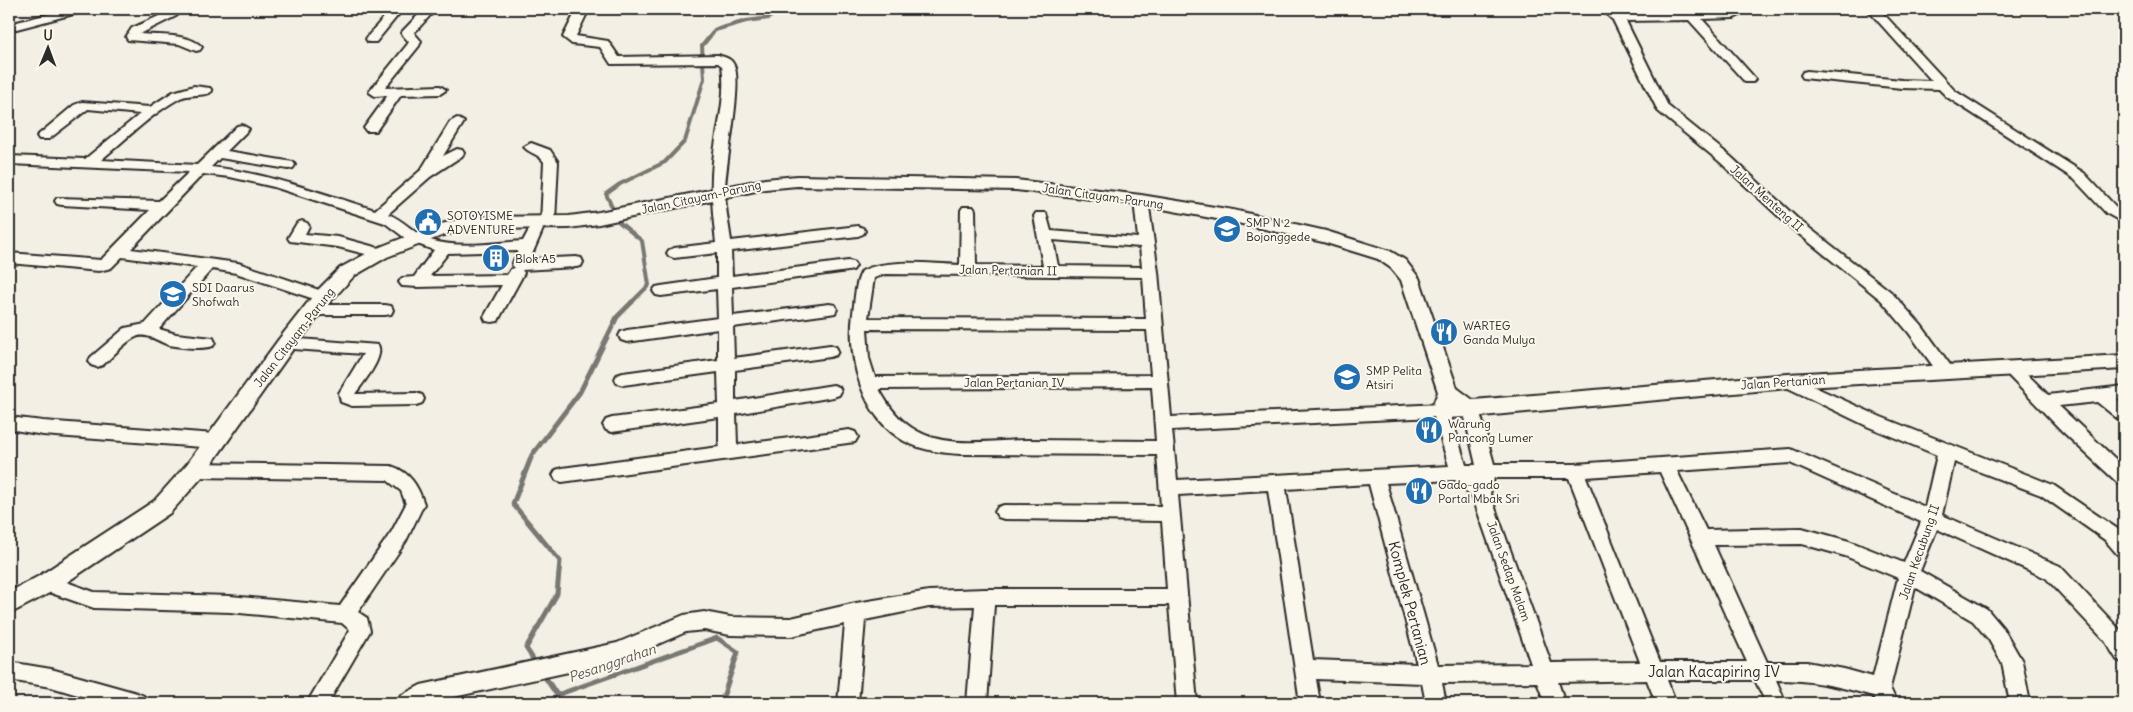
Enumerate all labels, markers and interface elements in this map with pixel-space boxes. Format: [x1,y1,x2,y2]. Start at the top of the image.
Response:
north arrow [22,22,72,72]
text: U [43,26,53,44]
street label: Jalan Menteng II [1728,161,1806,235]
street label: Jalan Citayam-Parung [640,177,762,217]
street label: Jalan Citayam-Parung [1041,180,1165,212]
public building icon: SOTOYISME ADVENTURE [413,207,443,237]
place label: SOTOYISME ADVENTURE [447,208,515,237]
school or university icon: SMP N 2 Bojonggede [1212,214,1242,244]
place label: SMP N 2 Bojonggede [1246,215,1310,244]
building icon: Blok A5 [481,243,511,273]
place label: Blok A5 [515,251,556,266]
street label: Jalan Pertanian II [959,262,1057,278]
school or university icon: SDI Daarus Shofwah [158,279,188,309]
place label: SDI Daarus Shofwah [192,280,255,309]
street label: Jalan Citayam-Parung [250,284,338,390]
restaurant icon: WARTEG Ganda Mulya [1429,317,1459,347]
place label: WARTEG Ganda Mulya [1463,318,1535,347]
school or university icon: SMP Pelita Atsiri [1332,362,1362,392]
place label: SMP Pelita Atsiri [1366,363,1422,392]
street label: Jalan Pertanian [1740,372,1826,392]
street label: Jalan Pertanian IV [964,375,1065,390]
restaurant icon: Warung Pancong Lumer [1414,415,1444,445]
place label: Warung Pancong Lumer [1448,416,1533,445]
restaurant icon: Gado-gado Portal Mbak Sri [1404,476,1434,506]
place label: Gado-gado Portal Mbak Sri [1438,477,1519,506]
street label: Jalan Kecubung II [1896,502,1942,602]
street label: Jalan Sedap Malam [1484,519,1534,624]
street label: Komplek Pertanian [1384,539,1436,667]
water label: Pesanggrahan [566,639,659,686]
street label: Jalan Kacapiring IV [1648,662,1780,681]

